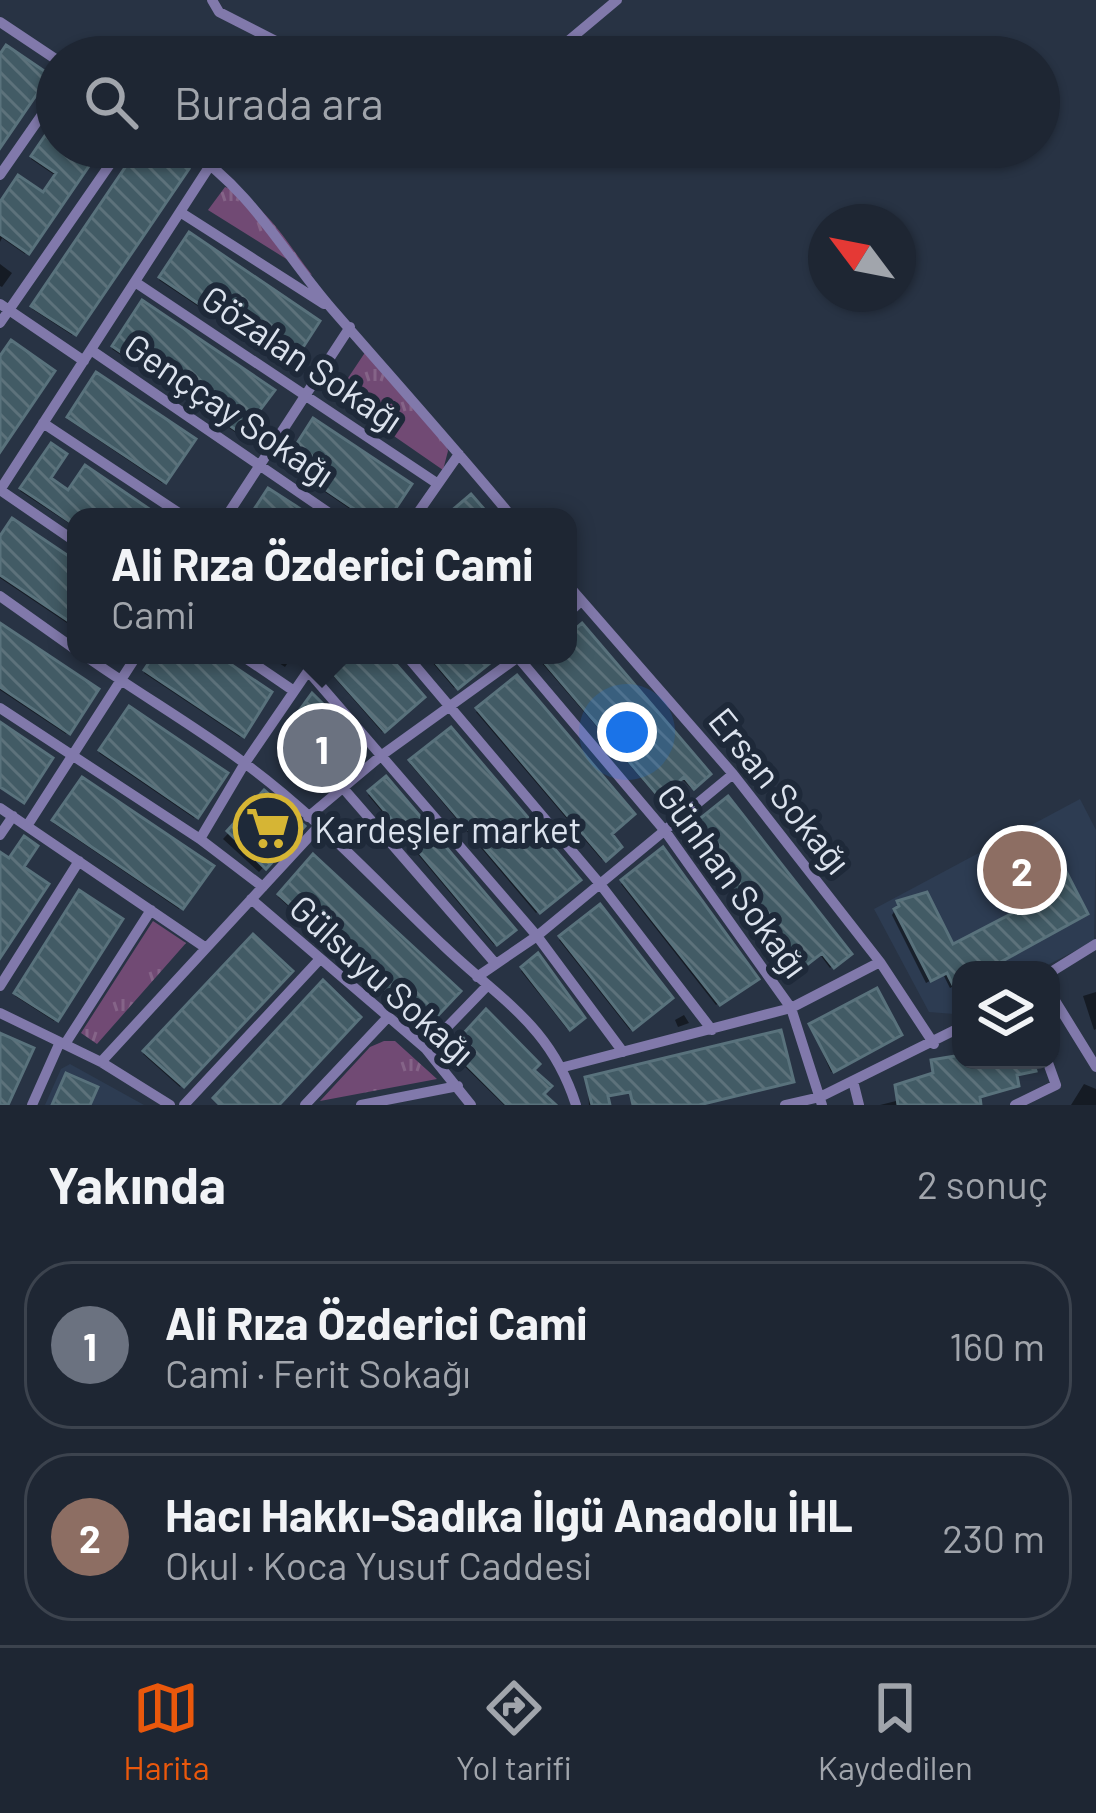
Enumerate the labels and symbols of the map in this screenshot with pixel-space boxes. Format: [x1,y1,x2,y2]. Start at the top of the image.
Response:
north arrow [808,204,916,312]
street label: Gözalan Sokağı [195,275,411,441]
street label: Genççay Sokağı [117,323,343,495]
street label: Ersan Sokağı [701,698,861,882]
your location [597,702,657,762]
pin: 1 [283,703,361,793]
street label: Günhan Sokağı [649,775,819,985]
supermarket icon: Kardeşler market [233,793,303,863]
place label: Kardeşler market [314,807,582,850]
pin: 2 [983,825,1061,915]
street label: Gülsuyu Sokağı [282,885,484,1073]

